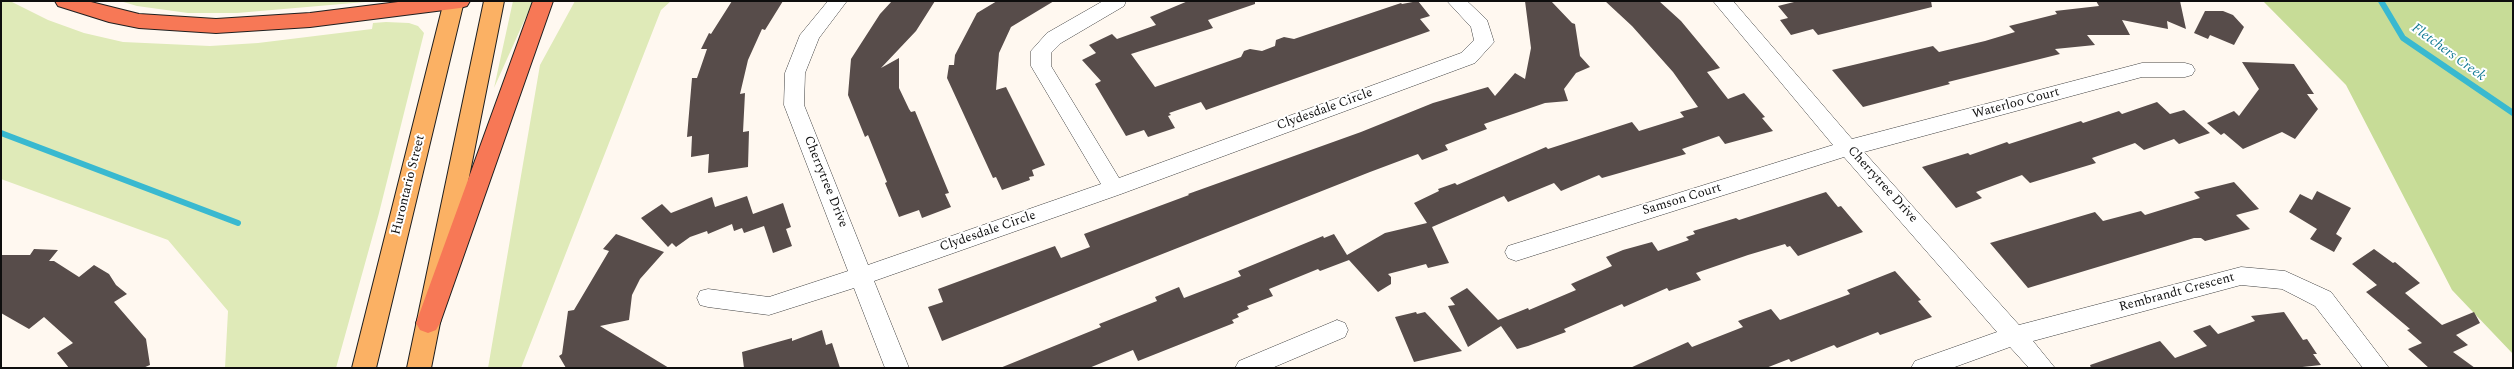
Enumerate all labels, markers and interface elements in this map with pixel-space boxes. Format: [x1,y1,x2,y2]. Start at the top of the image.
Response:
water label: Fletchers Creek [2408,20,2488,86]
street label: Clydesdale Circle [1275,85,1375,135]
street label: Waterloo Court [1971,85,2061,123]
street label: Hurontario Street [389,134,429,236]
street label: Cherrytree Drive [800,134,850,230]
street label: Cherrytree Drive [1844,144,1920,226]
street label: Samson Court [1641,181,1723,219]
street label: Clydesdale Circle [938,208,1038,256]
street label: Rembrandt Crescent [2118,270,2236,316]

